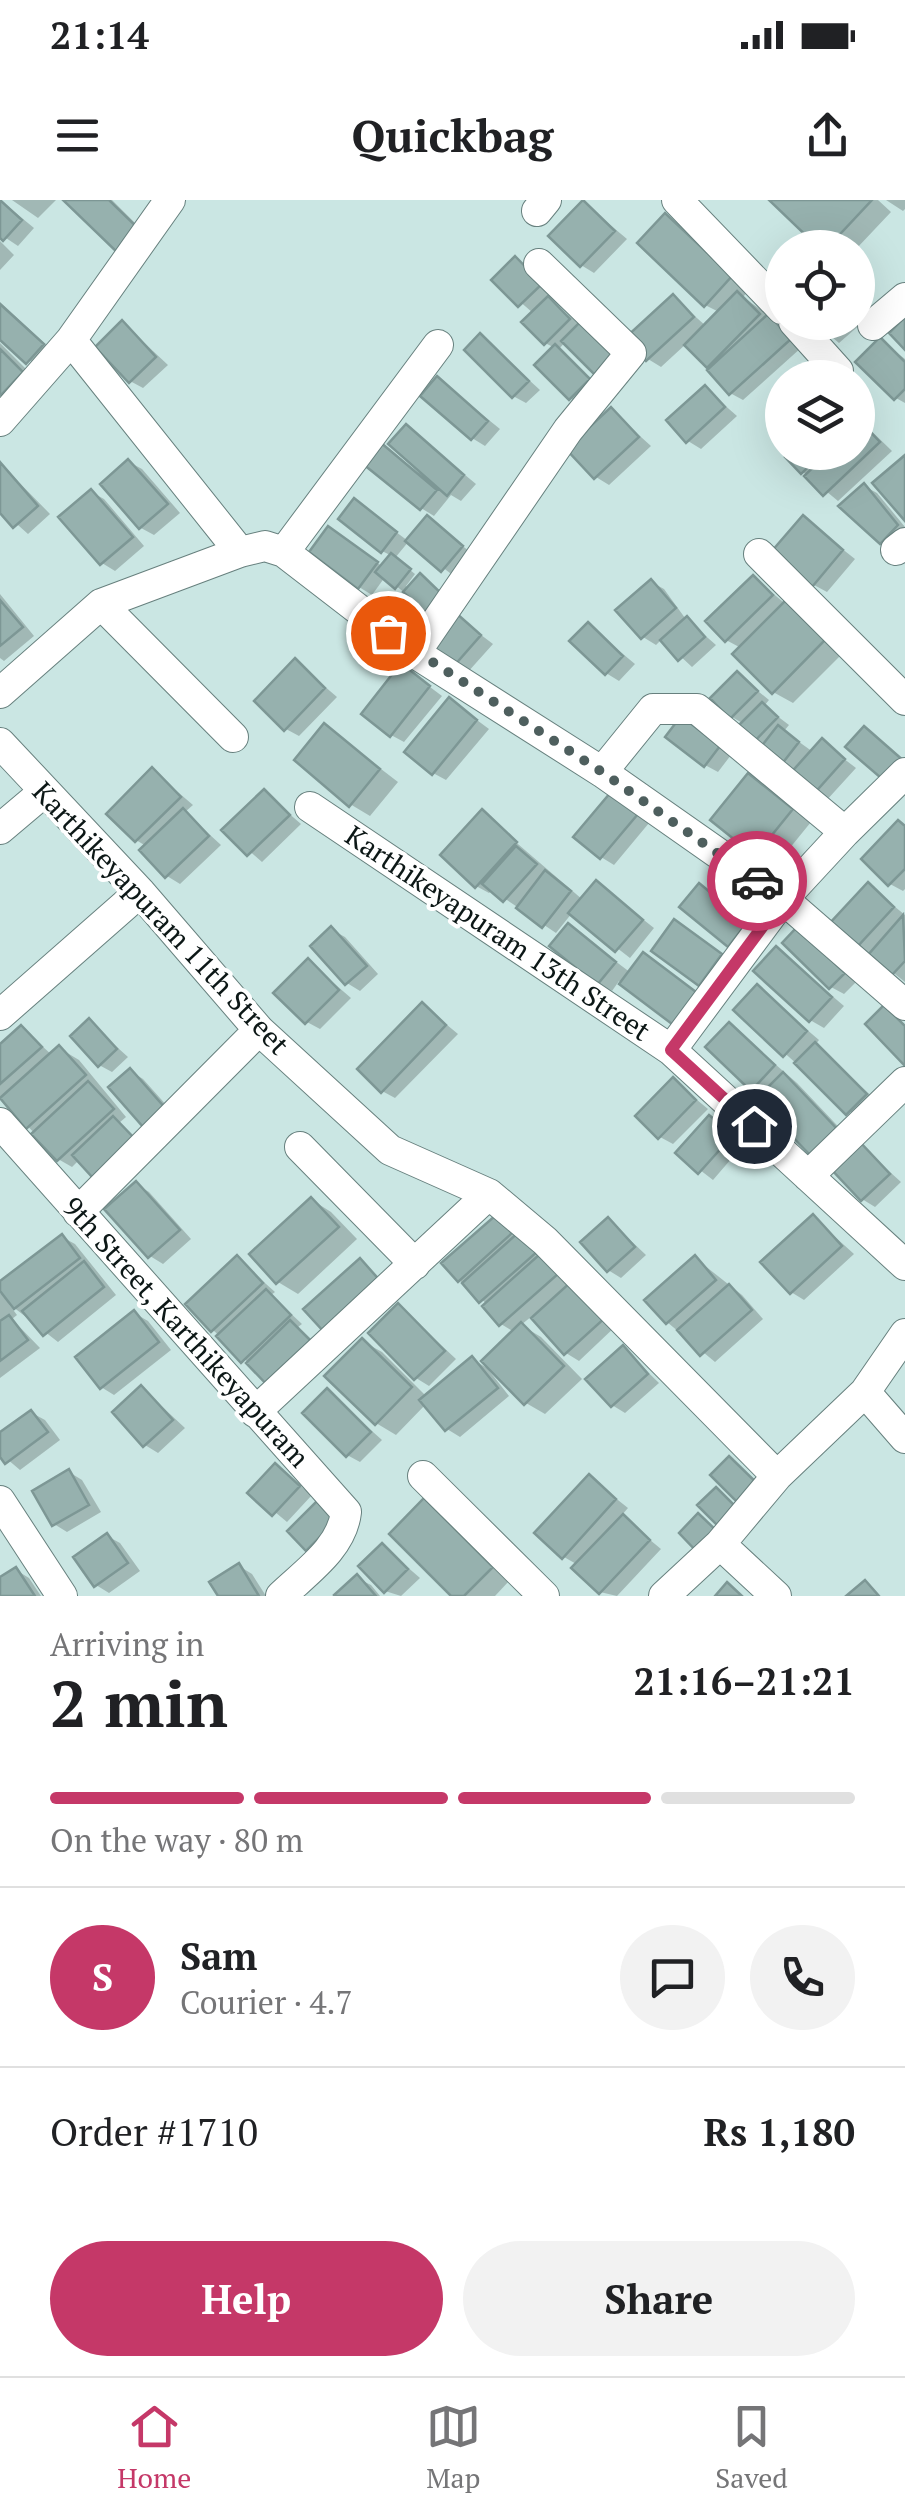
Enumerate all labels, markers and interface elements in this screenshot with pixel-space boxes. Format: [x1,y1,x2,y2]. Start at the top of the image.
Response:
text: 21:14 [50,10,149,60]
text: Quickbag [352,105,553,165]
icon: menu [50,108,105,163]
icon: share [800,108,855,163]
map controls [765,230,875,470]
button: locate [765,230,875,340]
button: layers [765,360,875,470]
pin [346,591,431,676]
icon: bag [361,606,416,661]
street label: Karthikeyapuram 11th Street [25,773,298,1062]
street label: Karthikeyapuram 13th Street [339,817,658,1049]
courier [707,831,807,931]
icon: car [730,854,785,909]
pin [712,1084,797,1169]
icon: home [727,1099,782,1154]
street label: 9th Street, Karthikeyapuram [55,1188,318,1475]
text: Arriving in [50,1623,204,1665]
text: 21:16–21:21 [633,1656,855,1706]
text: 2 min [50,1659,228,1746]
text: On the way · 80 m [50,1819,303,1861]
button: chat [620,1925,725,2030]
button: phone [750,1925,855,2030]
text: Sam [180,1931,257,1981]
text: S [92,1952,113,2002]
text: Courier · 4.7 [180,1981,352,2023]
text: Order #1710 [50,2107,258,2157]
text: Rs 1,180 [704,2107,855,2157]
button: Help [50,2241,443,2356]
button: Share [463,2241,855,2356]
tab: Home [117,2399,191,2496]
tab: Map [426,2399,481,2496]
tab: Saved [715,2399,788,2496]

